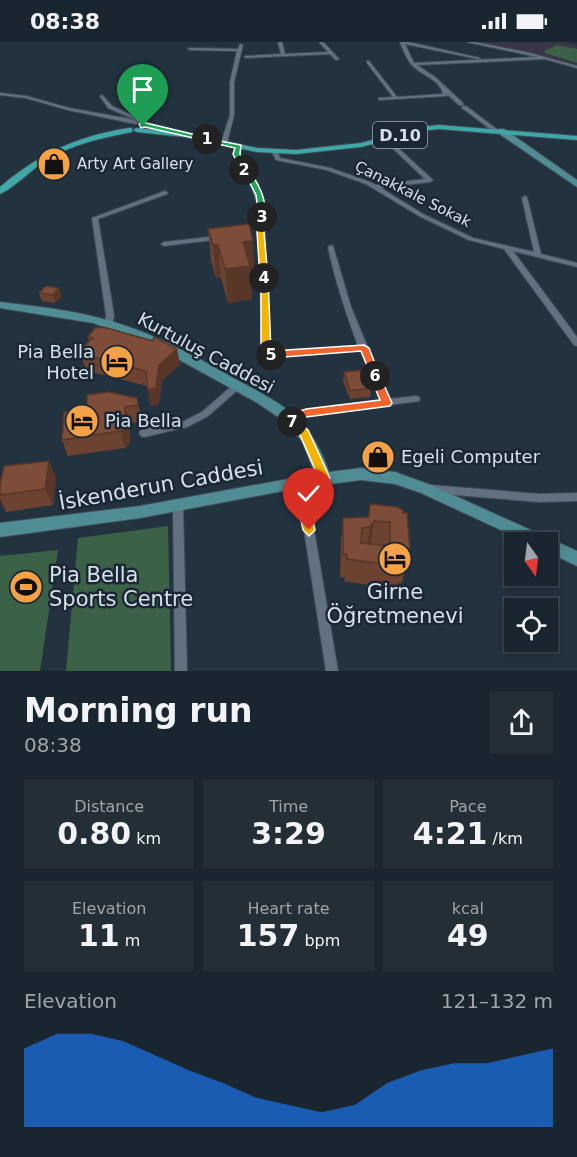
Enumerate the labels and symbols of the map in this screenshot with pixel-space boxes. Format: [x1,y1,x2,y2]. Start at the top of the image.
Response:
pin [117,64,168,126]
road number: D.10 [373,122,427,148]
pin: 1 [192,124,222,154]
shop icon: Arty Art Gallery [36,146,72,182]
place label: Arty Art Gallery [77,155,194,173]
pin: 2 [229,155,259,185]
street label: Çanakkale Sokak [352,157,474,231]
pin: 3 [247,202,277,232]
pin: 4 [249,263,279,293]
street label: Kurtuluş Caddesi [134,308,278,397]
pin: 5 [256,340,286,370]
place label: Pia Bella Hotel [17,341,94,383]
hotel icon: Pia Bella Hotel [99,344,135,380]
pin: 6 [360,361,390,391]
hotel icon: Pia Bella [64,403,100,439]
pin: 7 [277,407,307,437]
place label: Pia Bella [105,410,182,431]
shop icon: Egeli Computer [360,439,396,475]
place label: Egeli Computer [401,446,541,467]
street label: İskenderun Caddesi [57,454,265,515]
pin [283,468,334,530]
north arrow [504,532,558,586]
hotel icon: Girne Öğretmenevi [377,541,413,577]
place label: Pia Bella Sports Centre [49,563,193,611]
sports icon: Pia Bella Sports Centre [8,569,44,605]
place label: Girne Öğretmenevi [326,580,464,628]

